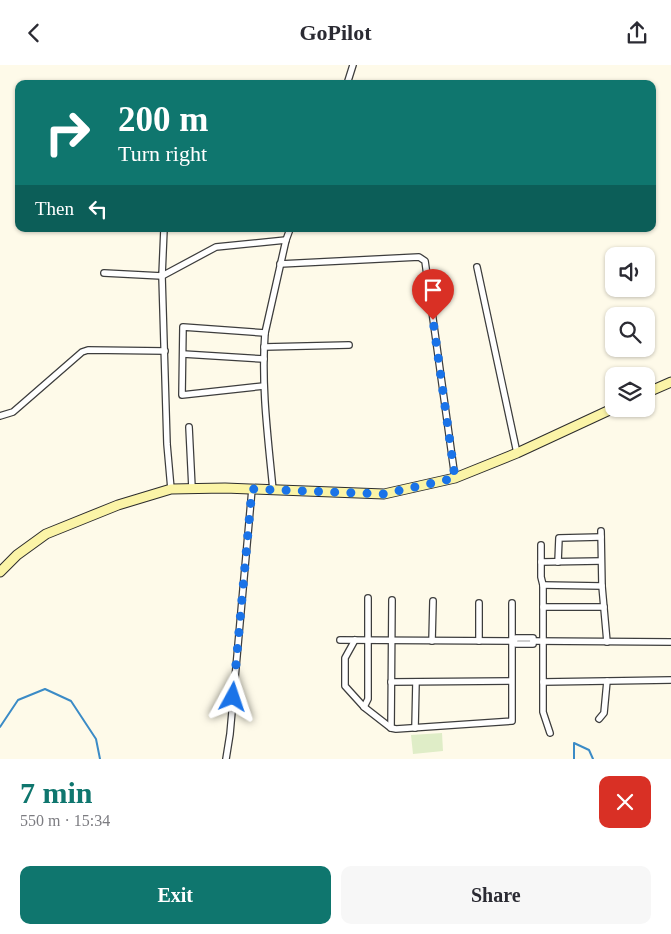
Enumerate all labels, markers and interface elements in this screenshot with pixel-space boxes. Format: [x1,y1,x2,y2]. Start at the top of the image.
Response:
icon: back [20,19,48,47]
icon: share [623,19,651,47]
text: GoPilot [299,20,372,45]
icon: right [35,100,100,165]
text: 200 m [118,100,208,139]
text: Turn right [118,141,207,166]
icon: left [84,195,112,223]
text: Then [35,198,74,219]
map controls [605,247,655,417]
button: sound [605,247,655,297]
pin [412,269,454,320]
icon: arrive [419,276,447,304]
button: search [605,307,655,357]
button: layers [605,367,655,417]
position arrow [206,670,258,722]
text: 7 min [20,776,93,809]
button: close [599,776,651,828]
text: 550 m · 15:34 [20,812,110,829]
button: Exit [20,866,331,924]
button: Share [341,866,651,924]

